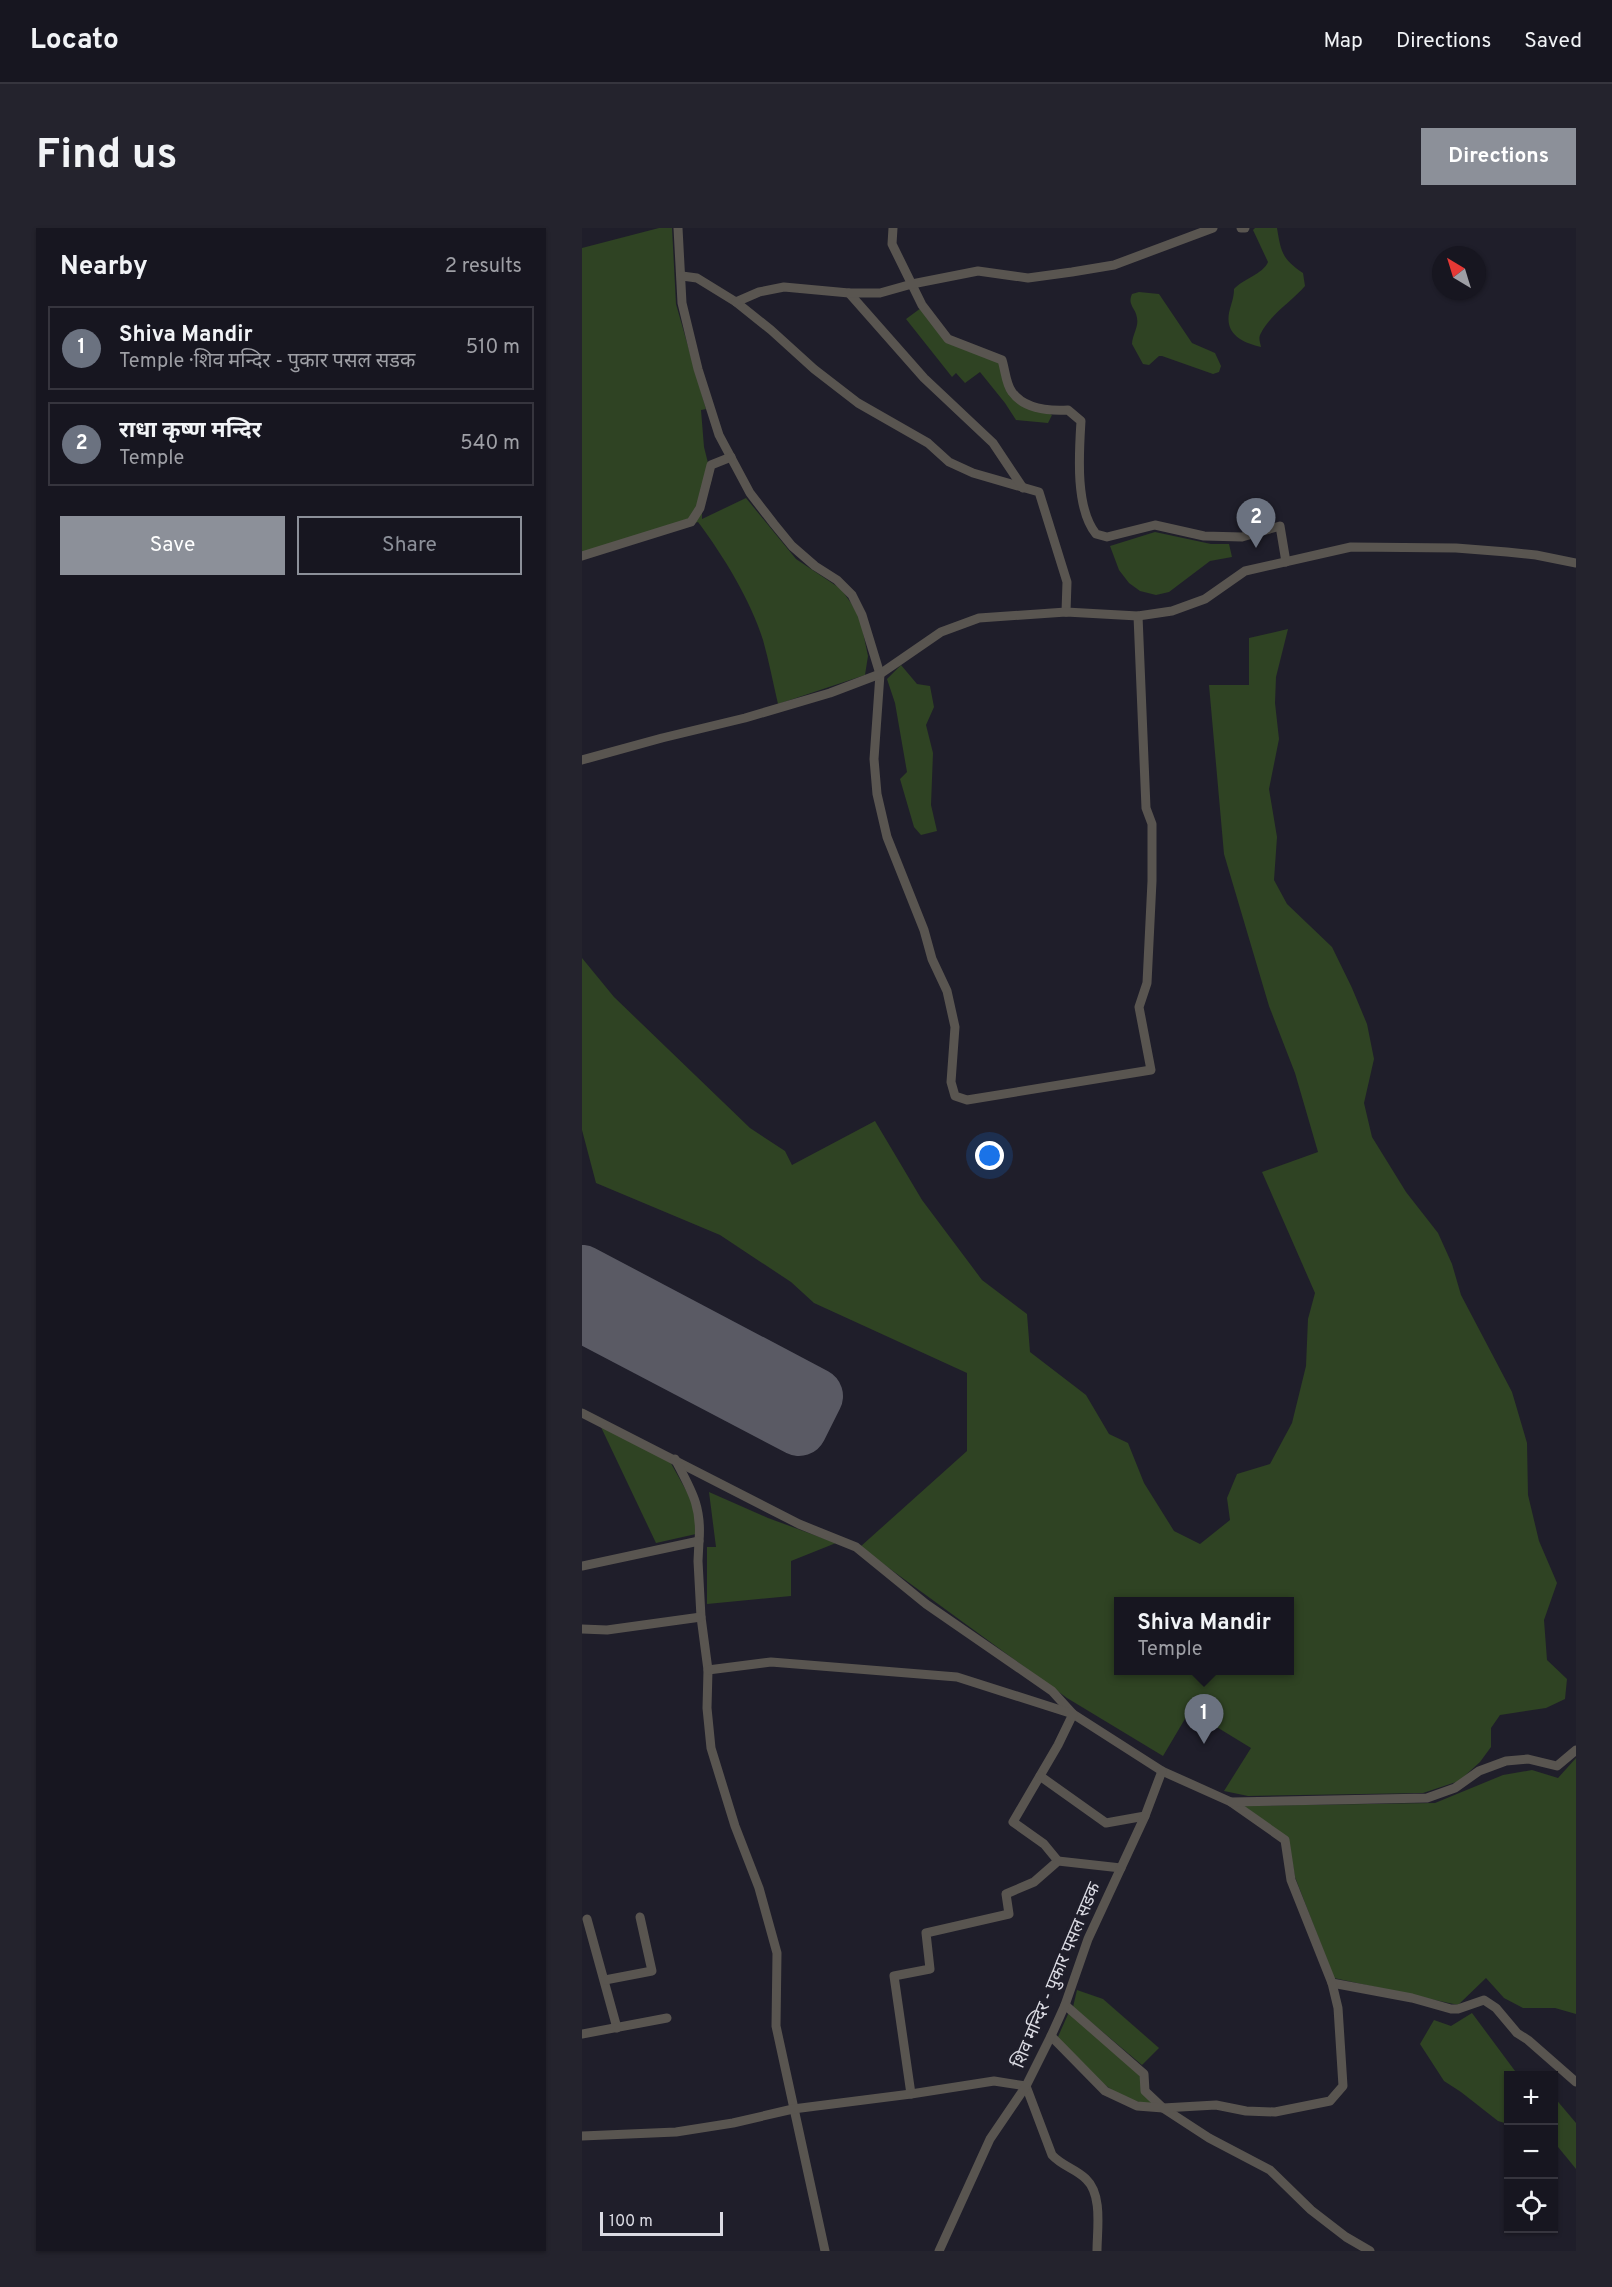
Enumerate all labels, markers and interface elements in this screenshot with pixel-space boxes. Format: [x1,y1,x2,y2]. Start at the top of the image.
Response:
text: Locato [30,23,119,59]
text: Map [1323,28,1363,55]
text: Directions [1396,28,1491,55]
text: Saved [1524,28,1582,55]
button: Directions [1421,128,1576,185]
text: Find us [36,130,177,183]
north arrow [1432,246,1486,300]
text: Nearby [60,251,148,284]
text: 2 results [445,254,522,280]
text: Shiva Mandir [119,322,253,349]
text: 1 [78,335,86,361]
text: 510 m [466,335,520,361]
text: Temple · शिव मन्दिर - पुकार पसल सडक [119,349,415,375]
text: राधा कृष्ण मन्दिर [119,418,261,445]
text: 2 [75,431,88,457]
text: 540 m [460,431,520,457]
text: Temple [119,446,184,472]
pin: 2 [1236,498,1276,548]
button: Save [60,516,285,575]
button: Share [297,516,522,575]
your location [975,1141,1004,1170]
popup [1114,1597,1294,1675]
text: Shiva Mandir [1137,1610,1271,1637]
text: Temple [1137,1637,1202,1663]
pin: 1 [1184,1694,1224,1744]
street label: शिव मन्दिर - पुकार पसल सडक [1008,1878,1107,2072]
map controls [1504,2071,1558,2233]
button: + [1504,2071,1558,2125]
button: − [1504,2125,1558,2179]
button: locate [1504,2179,1558,2233]
scale bar [600,2209,723,2236]
text: 100 m [609,2212,653,2232]

